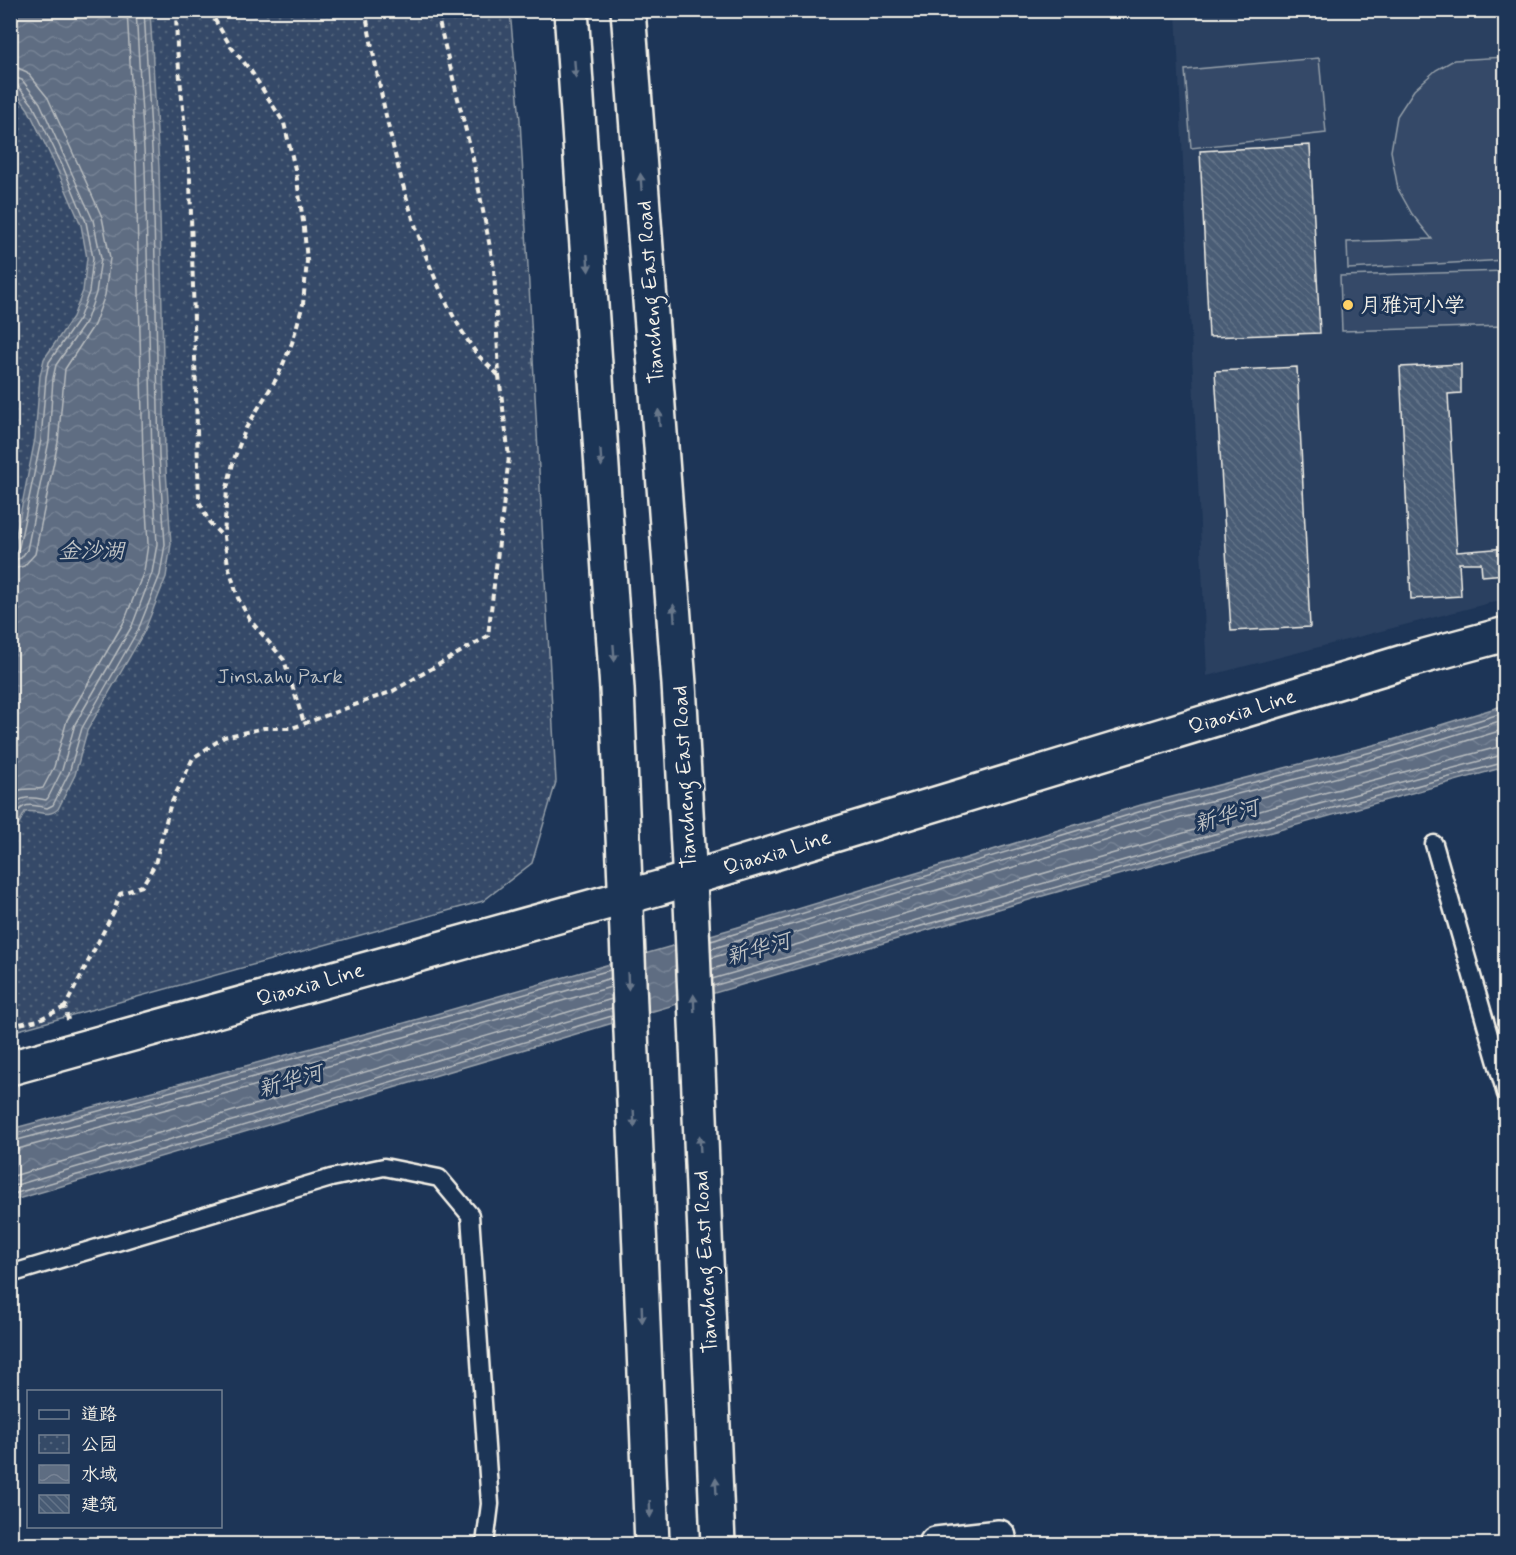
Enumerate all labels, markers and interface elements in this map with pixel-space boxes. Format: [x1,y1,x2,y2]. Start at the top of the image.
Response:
one-way arrow [570,59,580,78]
one-way arrow [636,172,646,191]
street label: Tiancheng East Road [631,199,673,384]
one-way arrow [583,254,593,273]
place label: 月雅河小学 [1360,292,1465,320]
marker: 月雅河小学 [1341,298,1355,312]
one-way arrow [654,409,664,428]
one-way arrow [596,449,606,468]
water label: 金沙湖 [58,538,126,566]
one-way arrow [669,603,678,622]
one-way arrow [610,643,619,662]
park label: Jinshahu Park [217,663,343,691]
street label: Qiaoxia Line [1185,682,1299,742]
street label: Tiancheng East Road [666,685,706,869]
water label: 新华河 [1191,794,1265,839]
street label: Qiaoxia Line [720,823,834,883]
water label: 新华河 [723,927,797,972]
street label: Qiaoxia Line [253,956,367,1014]
one-way arrow [623,971,632,990]
one-way arrow [690,994,699,1013]
water label: 新华河 [255,1059,329,1104]
one-way arrow [629,1110,638,1129]
one-way arrow [696,1135,705,1154]
street label: Tiancheng East Road [687,1170,727,1354]
one-way arrow [637,1304,647,1323]
legend [27,1390,222,1528]
text: 道路 [81,1403,117,1427]
text: 公园 [81,1433,117,1457]
text: 水域 [81,1463,117,1487]
one-way arrow [711,1477,720,1496]
text: 建筑 [81,1493,117,1517]
one-way arrow [646,1499,655,1518]

